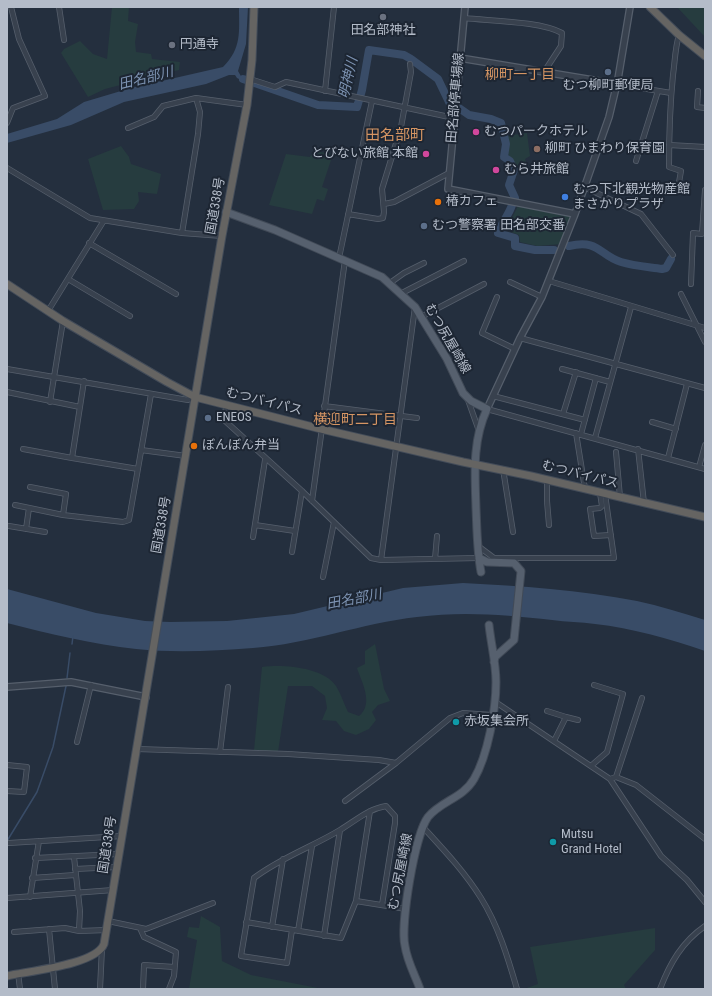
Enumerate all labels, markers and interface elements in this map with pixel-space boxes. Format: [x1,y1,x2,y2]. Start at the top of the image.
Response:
marker: 田名部神社 [378,12,388,22]
place label: 田名部神社 [351,23,415,39]
place label: 円通寺 [180,37,219,53]
marker: 円通寺 [167,40,177,50]
street label: 田名部停車場線 [444,52,468,144]
water label: 明神川 [336,56,362,100]
water label: 田名部川 [117,64,175,94]
district label: 柳町一丁目 [485,67,555,83]
marker: むつ柳町郵便局 [603,67,613,77]
place label: むつ柳町郵便局 [563,78,653,94]
place label: むつパークホテル [484,124,588,140]
district label: 田名部町 [365,127,425,145]
marker: むつパークホテル [471,127,481,137]
place label: 柳町 ひまわり保育園 [545,141,665,157]
marker: 柳町 ひまわり保育園 [532,144,542,154]
place label: とびない旅館 本館 [311,146,418,162]
marker: とびない旅館 本館 [421,149,431,159]
place label: むら井旅館 [504,162,569,178]
marker: むら井旅館 [491,165,501,175]
street label: 国道338号 [203,176,229,236]
place label: むつ下北観光物産館 まさかりプラザ [573,182,690,213]
marker: むつ下北観光物産館 まさかりプラザ [560,192,570,202]
place label: 椿カフェ [446,194,498,210]
marker: 椿カフェ [433,197,443,207]
place label: むつ警察署 田名部交番 [432,218,565,234]
marker: むつ警察署 田名部交番 [419,221,429,231]
street label: むつ尻屋崎線 [421,301,473,377]
street label: むつバイパス [224,385,304,419]
place label: ENEOS [216,410,252,426]
district label: 横迎町二丁目 [313,412,397,428]
marker: ENEOS [203,413,213,423]
place label: ぼんぼん弁当 [202,438,280,454]
marker: ぼんぼん弁当 [189,441,199,451]
street label: むつバイパス [540,458,620,492]
street label: 国道338号 [149,495,175,555]
water label: 田名部川 [325,586,383,614]
place label: 赤坂集会所 [464,714,529,730]
marker: 赤坂集会所 [451,717,461,727]
street label: 国道338号 [96,815,120,875]
place label: Mutsu Grand Hotel [561,827,622,858]
street label: むつ尻屋崎線 [386,832,416,912]
marker: Mutsu Grand Hotel [548,837,558,847]

